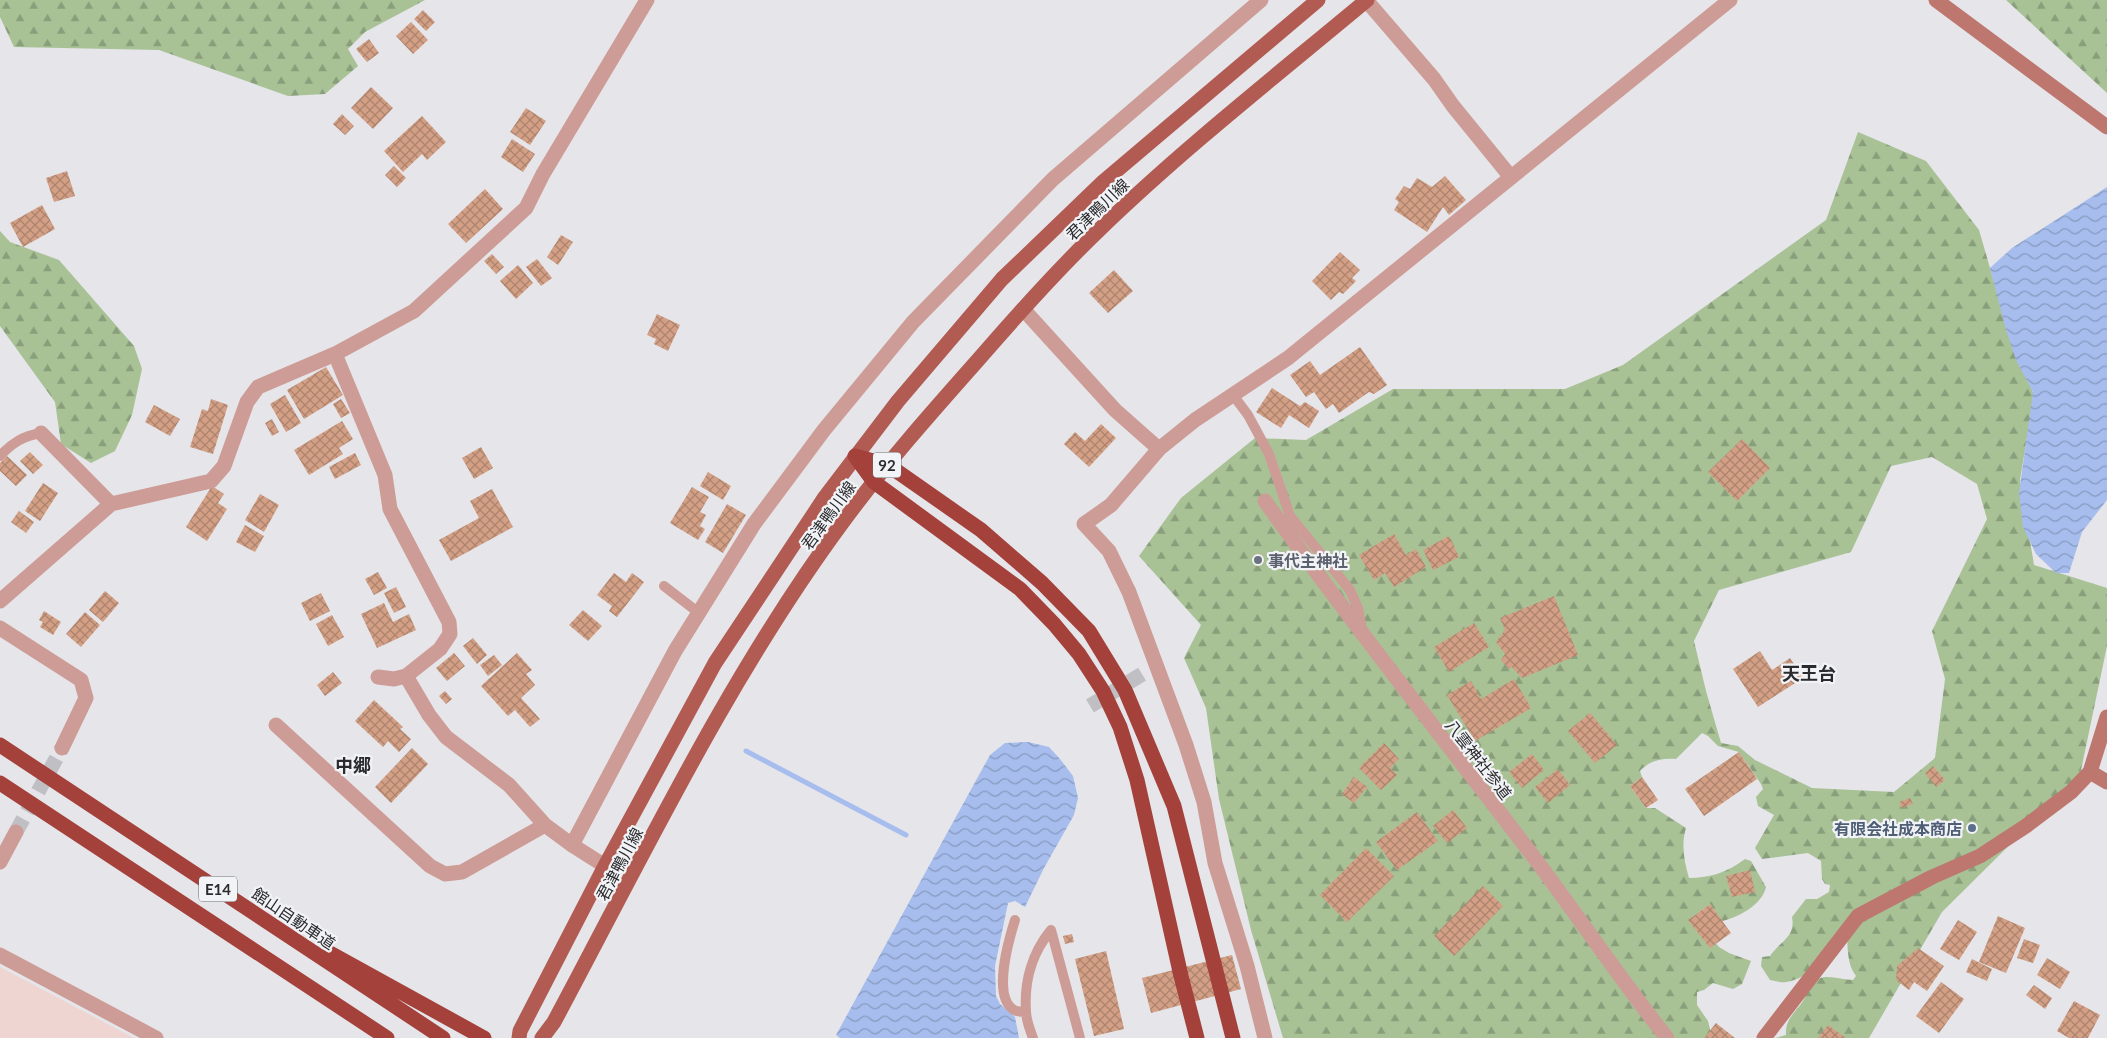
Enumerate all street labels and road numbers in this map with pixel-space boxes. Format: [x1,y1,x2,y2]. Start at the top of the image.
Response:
street label: 君津鴨川線 [1062,174,1132,244]
road number: 92 [873,452,901,478]
street label: 君津鴨川線 [797,477,859,553]
street label: 八雲神社参道 [1442,715,1516,803]
street label: 君津鴨川線 [592,824,646,904]
road number: E14 [199,876,237,902]
street label: 館山自動車道 [249,883,339,953]

